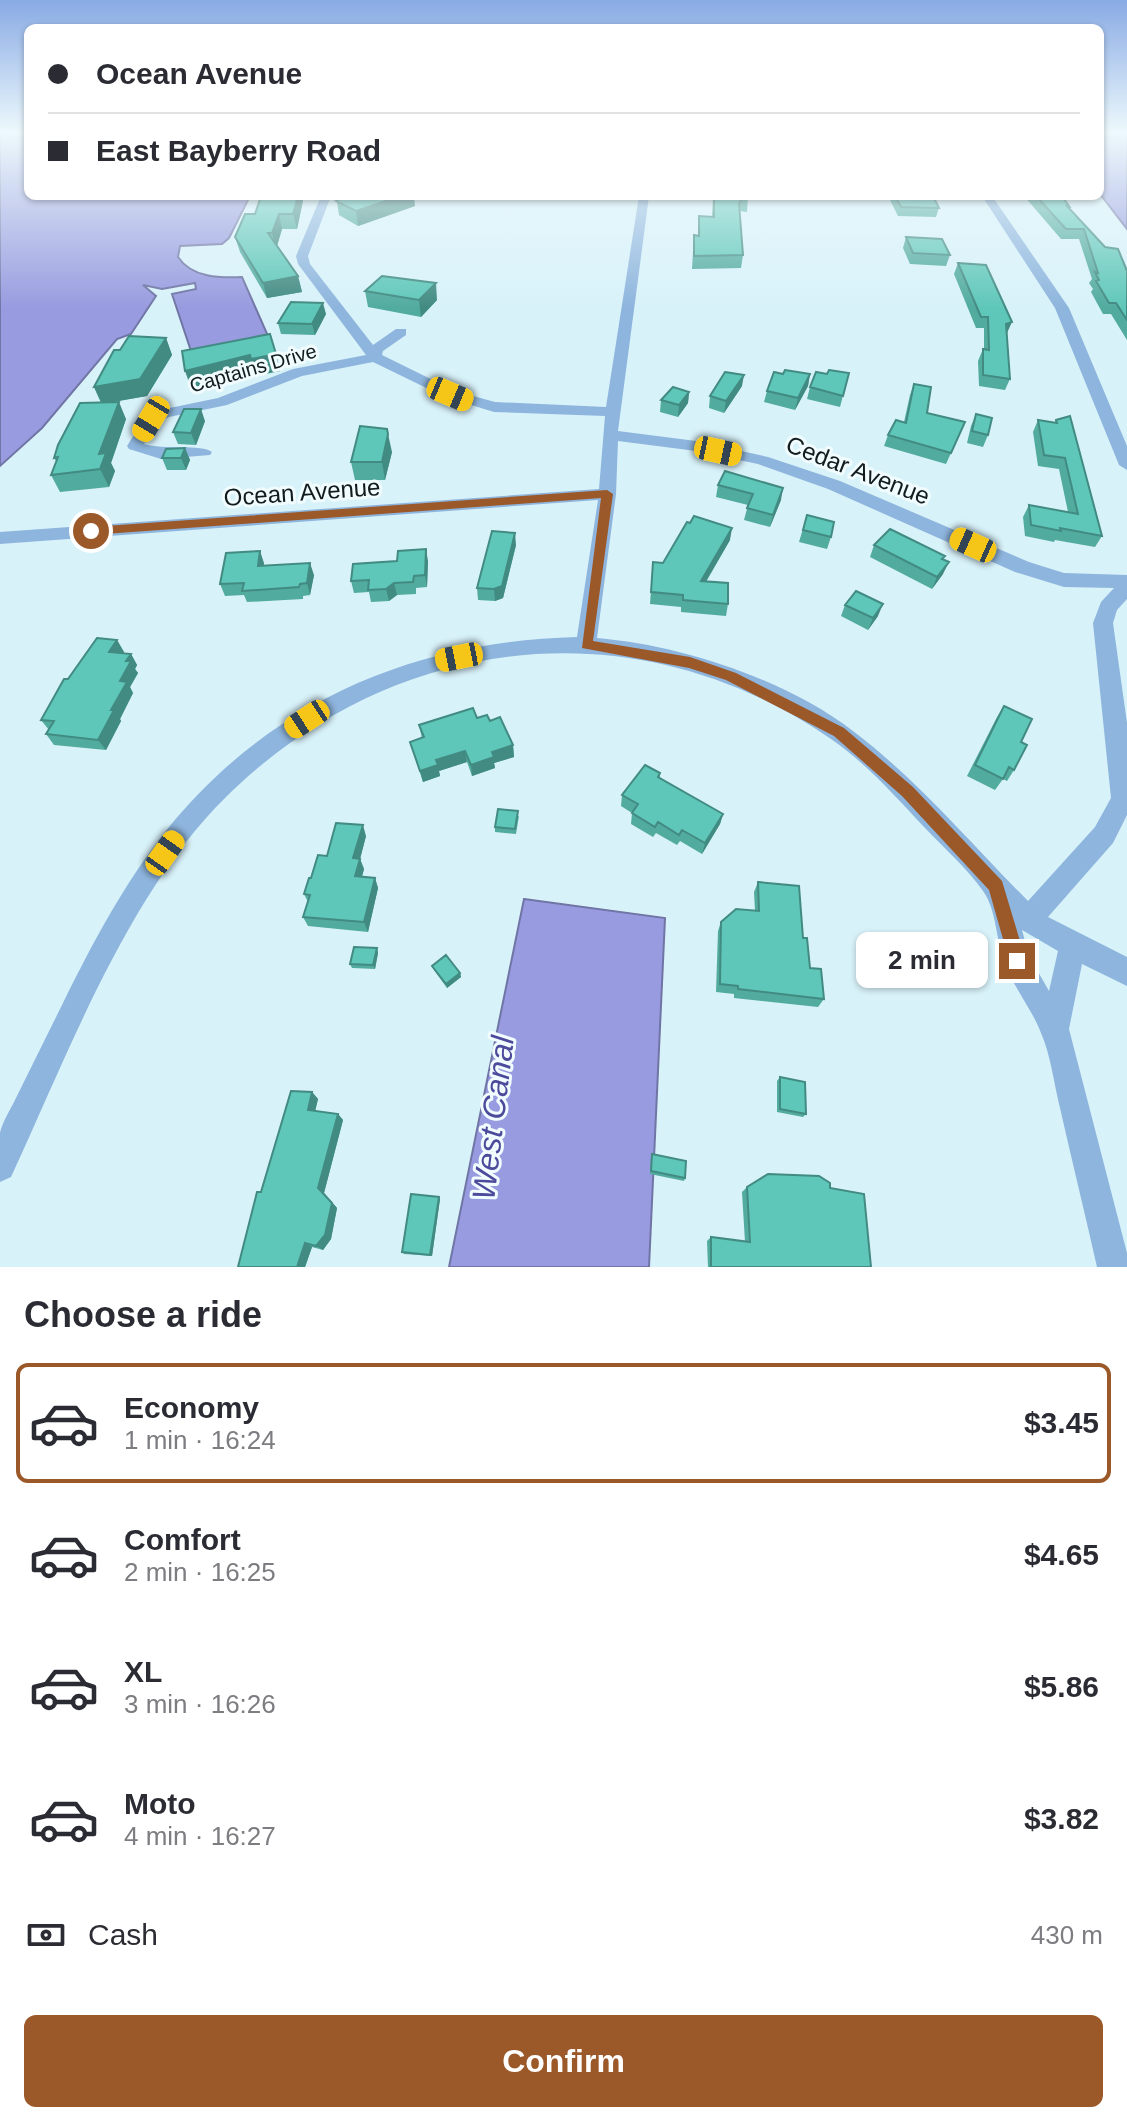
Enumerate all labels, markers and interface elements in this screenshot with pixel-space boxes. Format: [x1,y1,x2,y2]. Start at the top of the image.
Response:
text: Ocean Avenue [96,57,302,90]
text: East Bayberry Road [96,134,381,167]
street label: Captains Drive [187,339,319,397]
car [423,374,477,414]
car [128,392,174,446]
street label: Cedar Avenue [782,430,934,510]
car [692,434,744,468]
street label: Ocean Avenue [223,473,381,511]
route start [73,513,109,549]
car [946,524,1000,566]
car [433,641,485,673]
car [280,696,334,742]
car [141,826,189,880]
callout: 2 min [857,933,989,989]
route end [999,943,1035,979]
text: 2 min [888,945,956,975]
water label: West Canal [465,1033,521,1202]
text: Choose a ride [24,1294,262,1335]
icon: car [28,1387,100,1459]
text: Economy [124,1391,259,1424]
text: $3.45 [1024,1406,1099,1439]
text: 1 min · 16:24 [124,1425,276,1455]
icon: car [28,1519,100,1591]
text: Comfort [124,1523,241,1556]
text: $4.65 [1024,1538,1099,1571]
text: 2 min · 16:25 [124,1557,276,1587]
icon: car [28,1651,100,1723]
text: XL [124,1655,162,1688]
text: $5.86 [1024,1670,1099,1703]
text: 3 min · 16:26 [124,1689,276,1719]
icon: car [28,1783,100,1855]
text: Moto [124,1787,196,1820]
text: $3.82 [1024,1802,1099,1835]
text: 4 min · 16:27 [124,1821,276,1851]
icon: cash [24,1913,68,1957]
text: Cash [88,1918,158,1951]
text: 430 m [1031,1920,1103,1950]
button: Confirm [24,2015,1103,2107]

